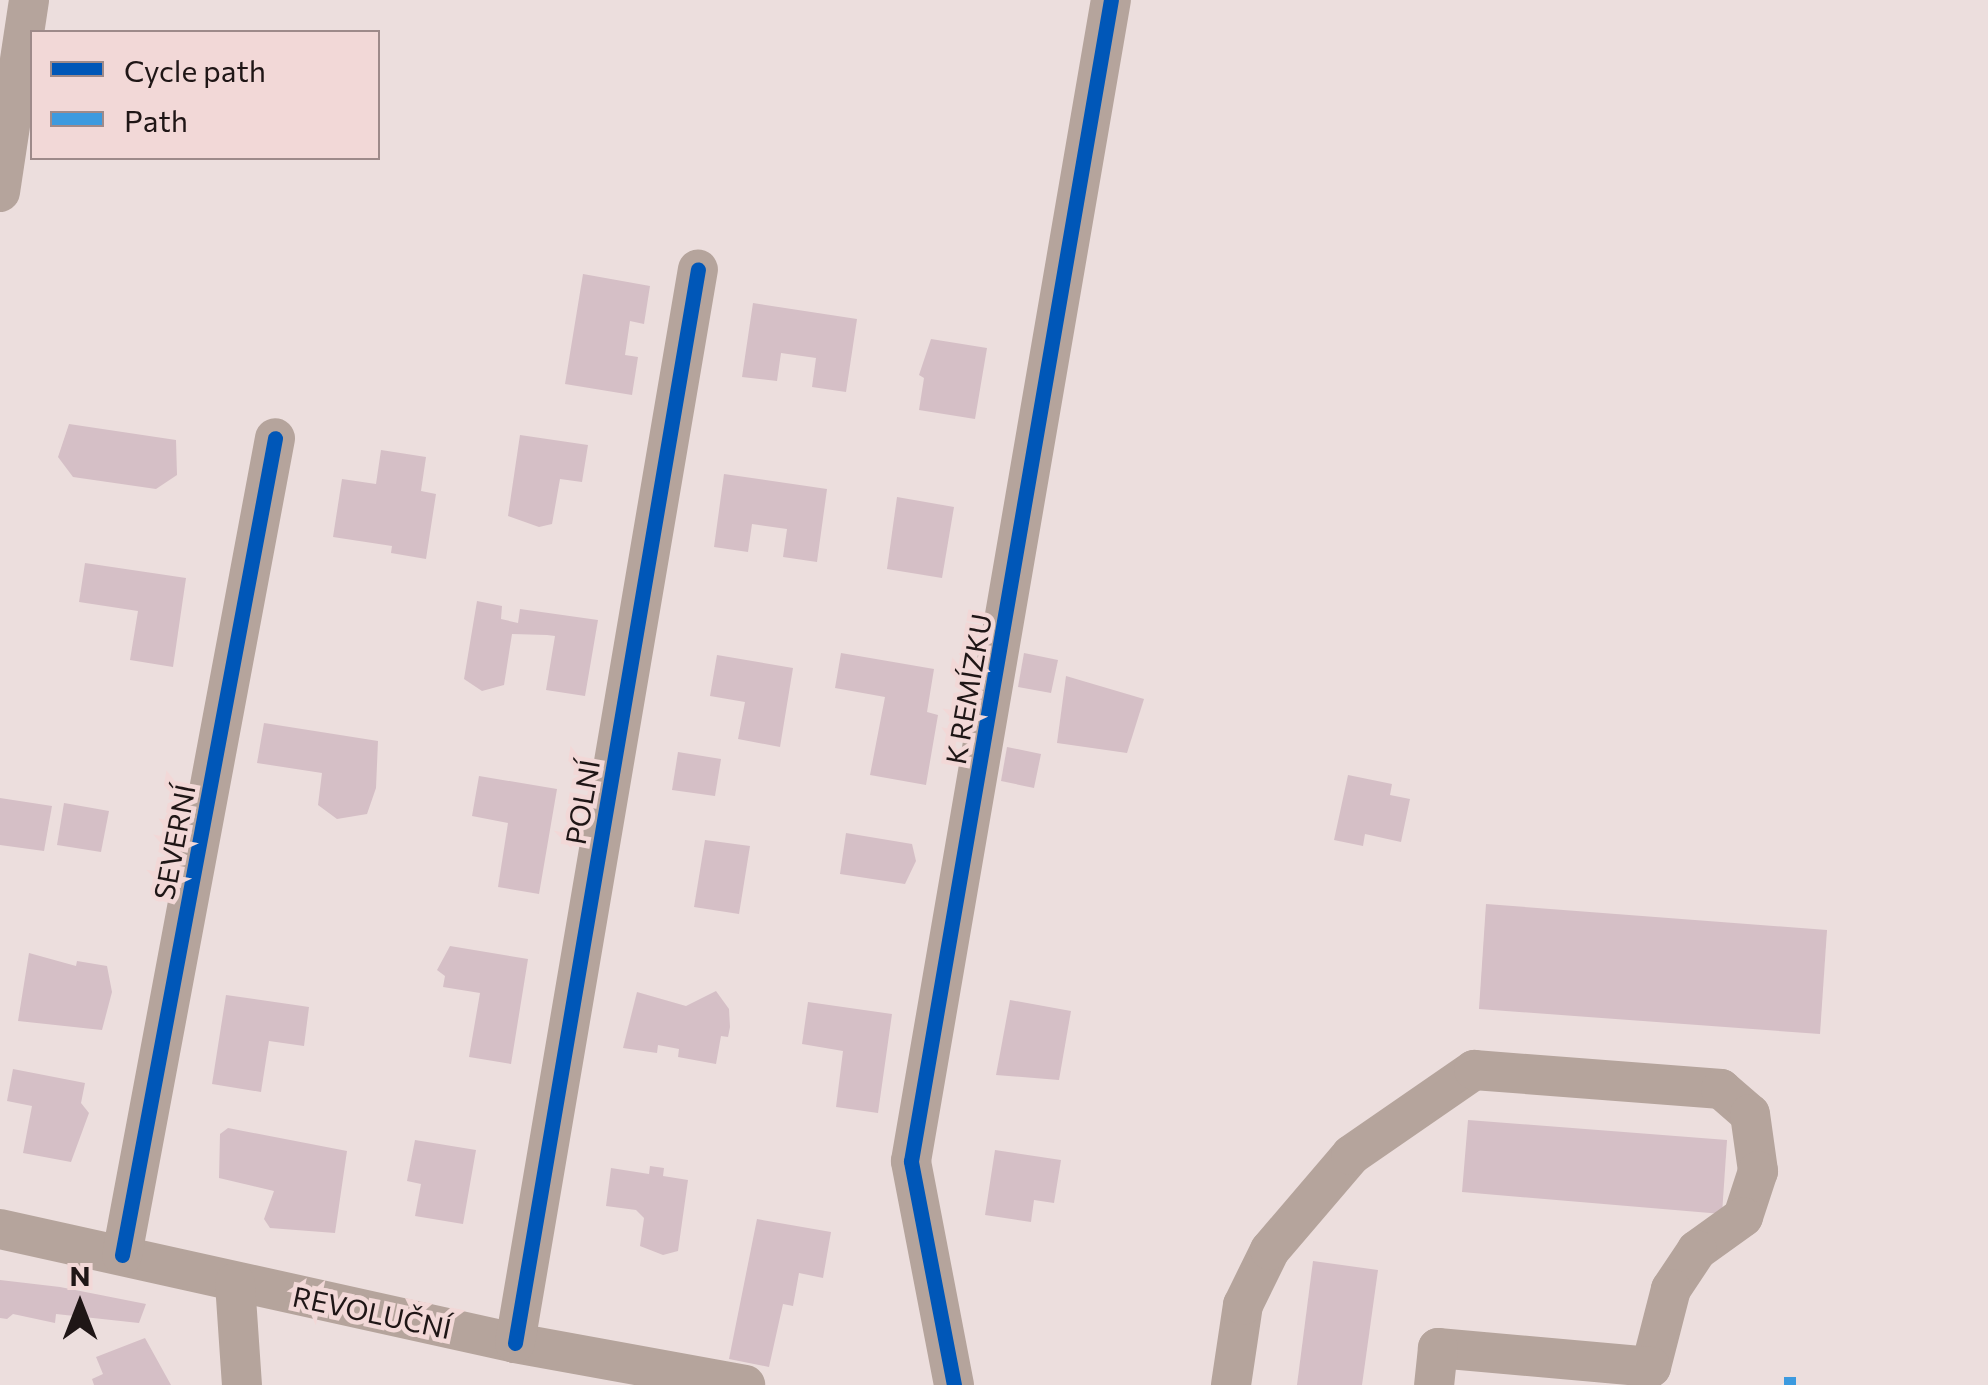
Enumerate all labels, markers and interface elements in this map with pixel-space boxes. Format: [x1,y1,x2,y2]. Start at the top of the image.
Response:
legend [30,30,380,160]
text: Cycle path [124,51,266,88]
text: Path [124,101,188,138]
street label: K REMÍZKU [938,611,998,767]
street label: POLNÍ [558,757,606,847]
street label: SEVERNÍ [146,782,202,902]
north arrow [30,1255,130,1355]
text: N [70,1258,91,1292]
street label: REVOLUČNÍ [290,1279,454,1345]

